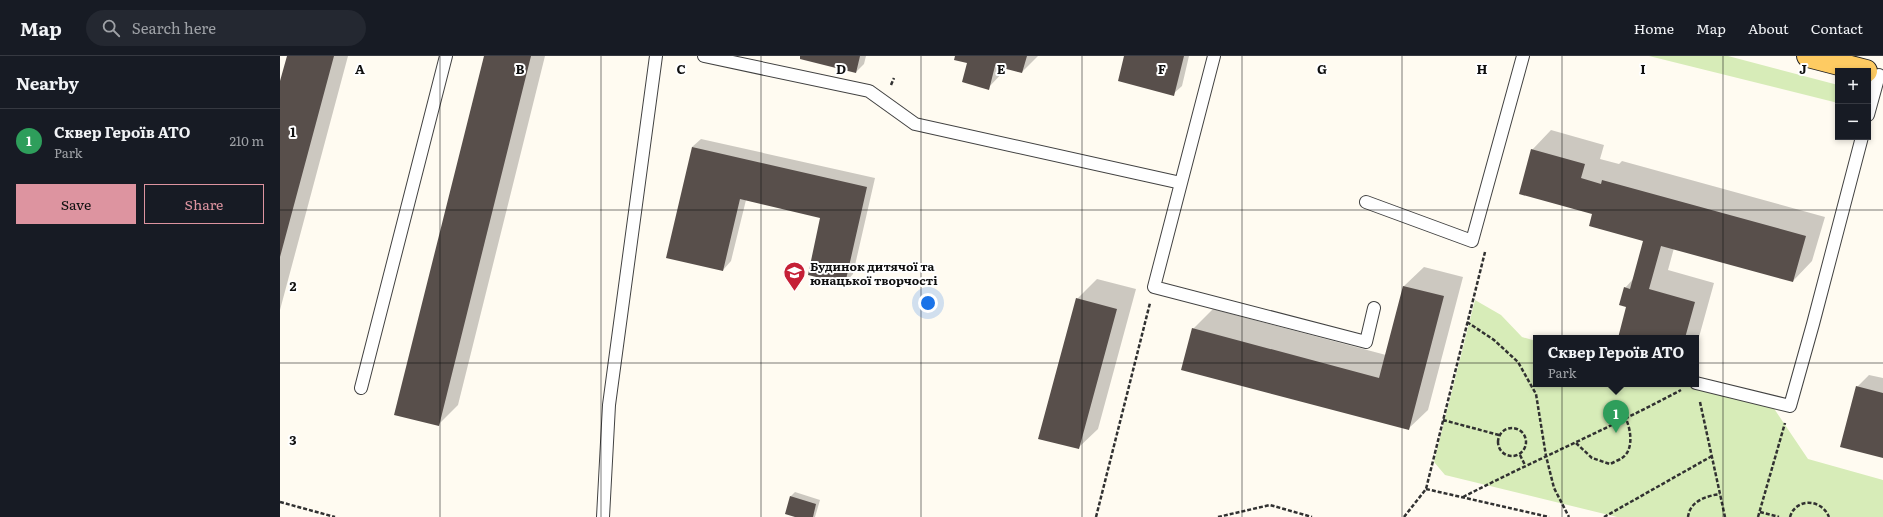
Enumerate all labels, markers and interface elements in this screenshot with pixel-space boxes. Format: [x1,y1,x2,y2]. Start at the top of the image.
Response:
search box [86,10,366,46]
text: Map [20,14,62,42]
text: Search here [132,16,216,39]
icon: search [100,17,122,39]
text: Home [1634,18,1674,38]
text: Map [1696,18,1726,38]
text: About [1748,18,1789,38]
text: Contact [1811,18,1863,38]
text: A [355,59,365,78]
text: B [516,59,525,78]
text: C [676,59,686,78]
text: D [836,59,846,78]
text: E [997,59,1006,78]
text: F [1158,59,1166,78]
text: G [1317,59,1327,78]
text: H [1477,59,1488,78]
text: I [1640,59,1646,78]
text: J [1799,59,1807,78]
map controls [1835,68,1871,140]
button: + [1835,68,1871,104]
text: Nearby [16,70,79,95]
button: − [1835,104,1871,140]
text: Сквер Героїв АТО [54,120,190,143]
text: 1 [290,122,296,141]
text: 1 [26,131,32,150]
text: 210 m [229,131,264,150]
text: Park [54,143,83,162]
button: Save [16,184,136,224]
button: Share [144,184,264,224]
place label: Будинок дитячої та юнацької творчості [810,257,938,289]
school or university icon: Будинок дитячої та юнацької творчості [781,260,807,293]
text: 2 [290,276,297,295]
your location [918,293,938,313]
popup [1533,335,1699,387]
text: Сквер Героїв АТО [1548,340,1684,363]
text: Park [1548,363,1576,382]
pin: 1 [1603,400,1629,433]
text: 3 [289,430,297,449]

